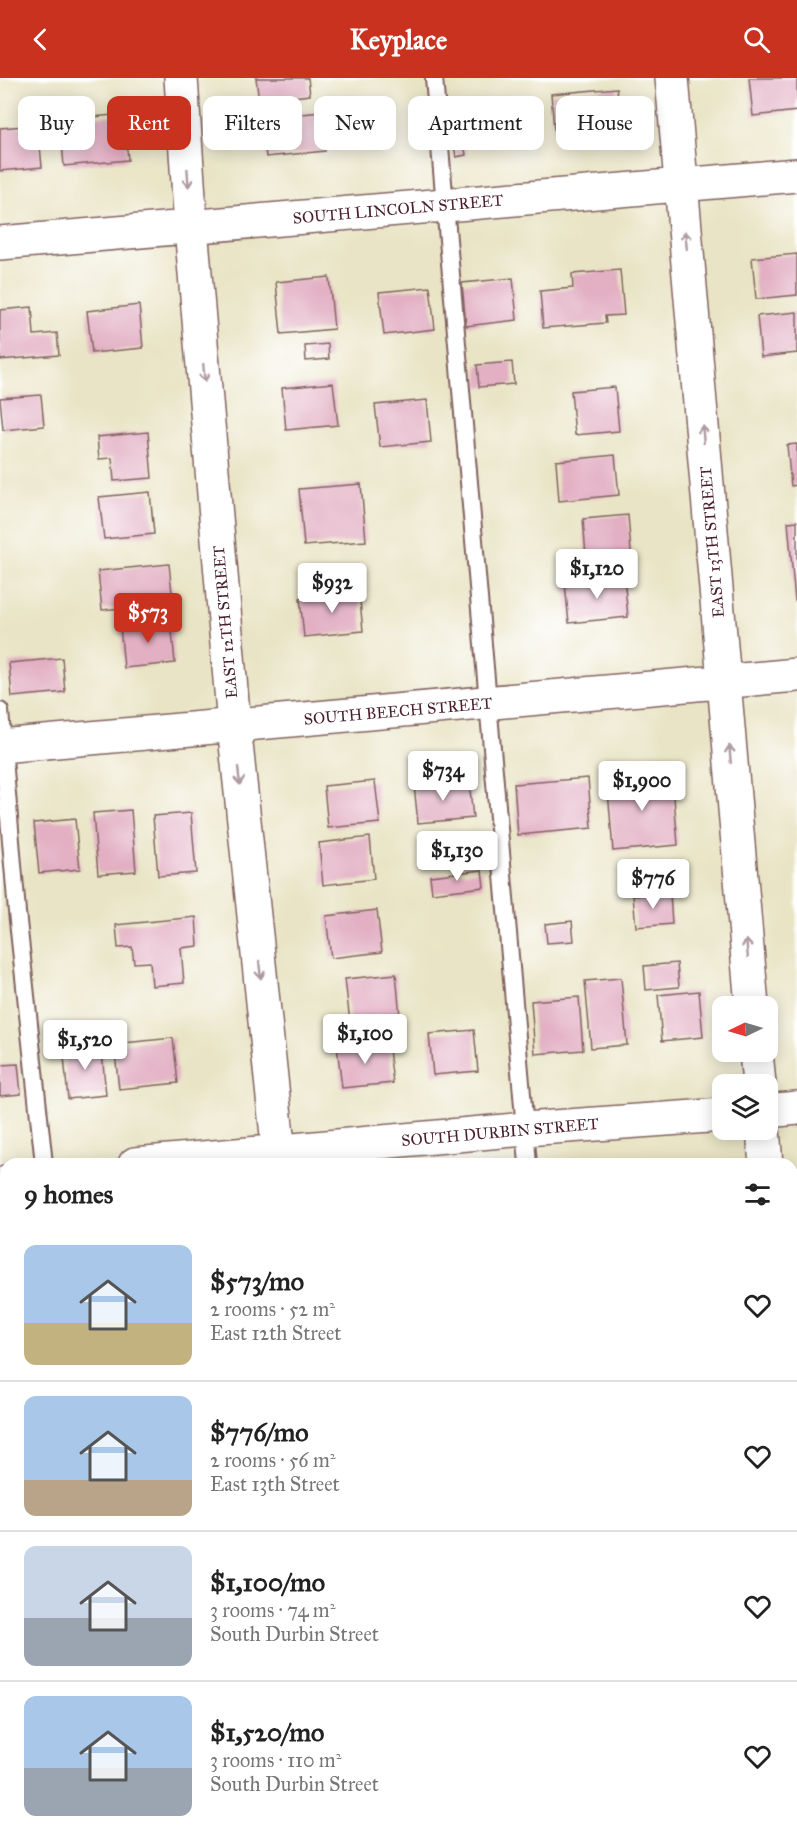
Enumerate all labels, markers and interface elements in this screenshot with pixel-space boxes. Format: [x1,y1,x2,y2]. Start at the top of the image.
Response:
icon: back [24,23,57,56]
text: Keyplace [350,23,447,56]
icon: search [740,23,773,56]
chip: Buy [18,96,95,150]
chip: Rent [107,96,191,150]
chip: Filters [203,96,302,150]
chip: New [314,96,396,150]
chip: Apartment [408,96,544,150]
chip: House [556,96,654,150]
one-way arrow [183,168,194,188]
street label: SOUTH LINCOLN STREET [292,190,504,228]
one-way arrow [681,230,692,250]
one-way arrow [199,362,210,382]
one-way arrow [697,425,708,445]
street label: EAST 13TH STREET [696,465,728,619]
street label: EAST 12TH STREET [209,545,241,699]
pin: $1,120 [548,549,646,600]
text: $1,120 [570,556,624,580]
pin: $932 [296,563,368,614]
text: $932 [312,570,352,594]
pin: $573 [112,593,184,644]
text: $573 [128,600,168,624]
street label: SOUTH BEECH STREET [303,693,493,729]
one-way arrow [725,744,736,764]
pin: $734 [407,751,479,802]
text: $734 [422,758,464,782]
pin: $1,900 [593,761,691,812]
one-way arrow [234,766,245,786]
text: $1,900 [613,768,671,792]
pin: $1,130 [408,831,506,882]
text: $1,130 [431,838,483,862]
pin: $776 [617,859,689,910]
text: $776 [631,866,675,890]
one-way arrow [741,939,752,959]
one-way arrow [254,960,265,979]
north arrow [712,996,778,1062]
map controls [712,996,778,1140]
pin: $1,100 [316,1014,414,1065]
pin: $1,520 [36,1020,134,1071]
text: $1,100 [337,1021,393,1045]
text: $1,520 [57,1027,113,1051]
button: layers [712,1074,778,1140]
street label: SOUTH DURBIN STREET [400,1114,600,1150]
text: 9 homes [24,1178,113,1210]
icon: filters [741,1178,774,1211]
text: $573/mo [210,1265,304,1297]
icon: home [72,1269,144,1341]
icon: heart [741,1289,774,1322]
text: 2 rooms · 52 m² [210,1297,335,1321]
text: East 12th Street [210,1321,341,1345]
text: $776/mo [210,1416,309,1448]
icon: home [72,1420,144,1492]
icon: heart [741,1440,774,1473]
text: 2 rooms · 56 m² [210,1448,336,1472]
text: East 13th Street [210,1472,340,1496]
text: $1,100/mo [210,1566,325,1598]
icon: home [72,1570,144,1642]
icon: heart [741,1590,774,1623]
text: 3 rooms · 74 m² [210,1598,335,1622]
text: South Durbin Street [210,1622,379,1646]
text: $1,520/mo [210,1716,324,1748]
icon: home [72,1720,144,1792]
icon: heart [741,1740,774,1773]
text: 3 rooms · 110 m² [210,1748,341,1772]
text: South Durbin Street [210,1772,379,1796]

